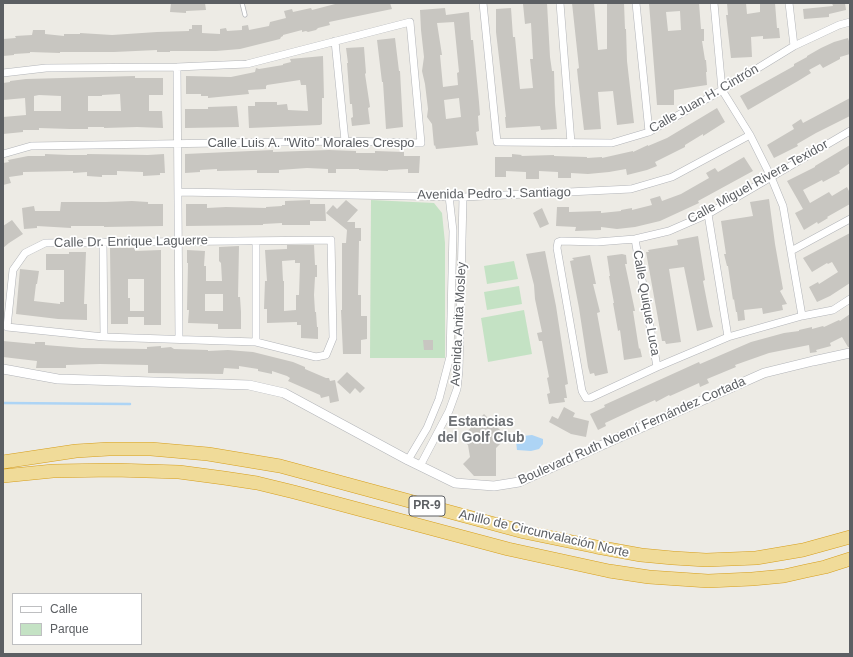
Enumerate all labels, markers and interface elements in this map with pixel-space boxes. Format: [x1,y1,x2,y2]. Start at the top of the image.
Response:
street label: Calle Juan H. Cintrón [647,61,761,137]
street label: Calle Luis A. "Wito" Morales Crespo [207,135,415,151]
street label: Calle Miguel Rivera Texidor [685,137,831,227]
street label: Avenida Pedro J. Santiago [417,185,571,203]
street label: Calle Dr. Enrique Laguerre [54,233,208,251]
street label: Calle Quique Luca [629,249,663,357]
street label: Avenida Anita Mosley [448,261,470,387]
street label: Boulevard Ruth Noemí Fernández Cortada [516,374,748,488]
district label: Estancias del Golf Club [437,414,525,446]
road number: PR-9 [409,496,445,516]
street label: Anillo de Circunvalación Norte [457,507,631,561]
legend [12,593,142,645]
text: Calle [50,602,77,616]
text: Parque [50,622,89,636]

